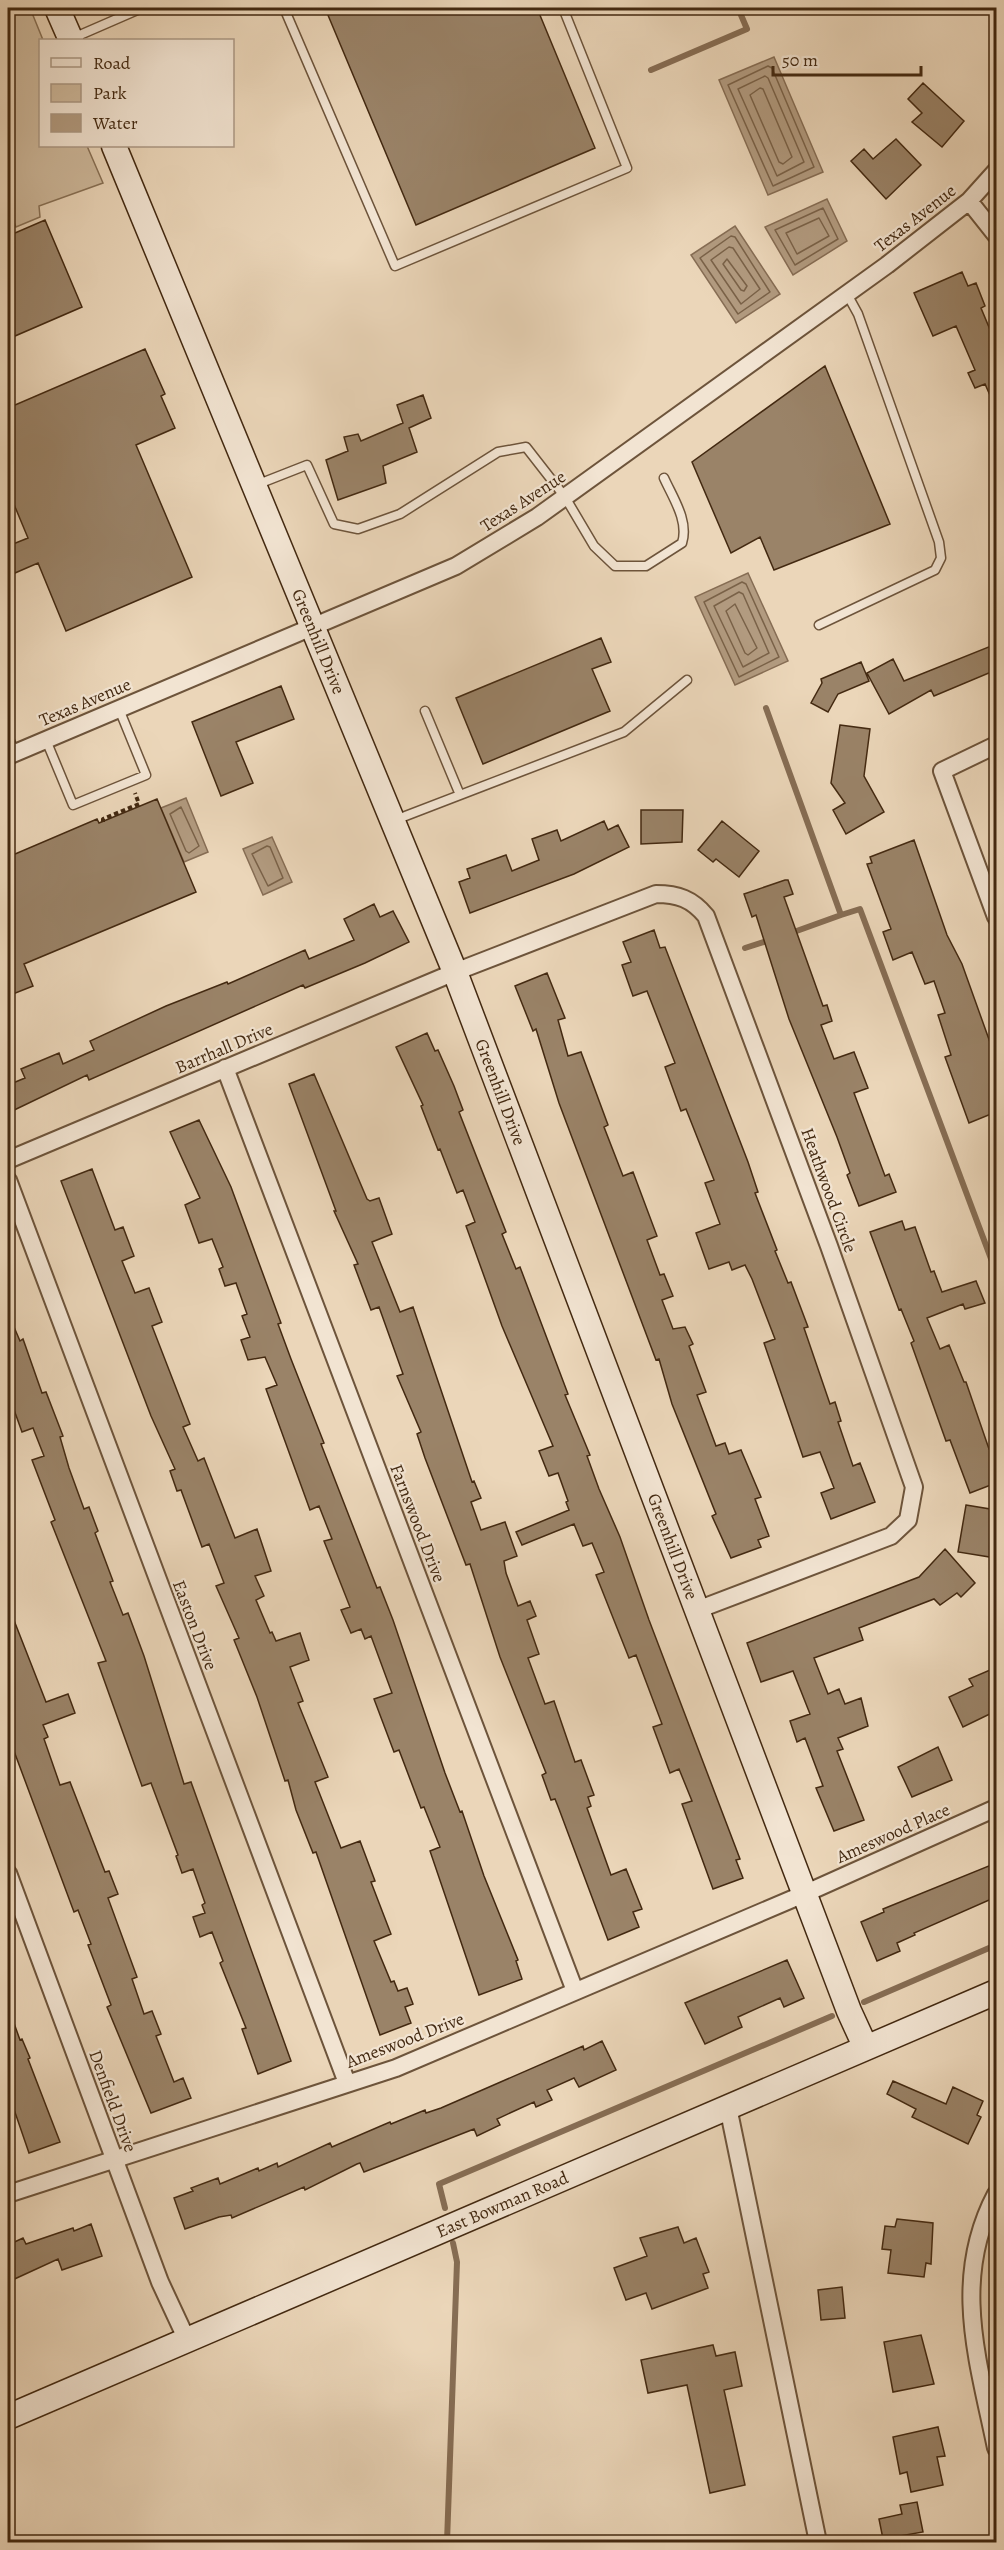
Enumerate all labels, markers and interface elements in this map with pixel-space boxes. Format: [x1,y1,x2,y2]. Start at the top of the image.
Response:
legend [39,39,234,147]
scale bar [773,39,922,77]
text: 50 m [782,48,818,72]
text: Road [93,51,131,75]
text: Park [93,81,127,105]
text: Water [92,111,138,135]
street label: Texas Avenue [869,179,961,257]
street label: Texas Avenue [476,464,570,538]
street label: Greenhill Drive [286,585,351,698]
street label: Texas Avenue [35,672,135,732]
street label: Barrhall Drive [172,1017,276,1079]
street label: Greenhill Drive [469,1035,532,1149]
street label: Heathwood Circle [795,1124,863,1256]
street label: Farnswood Drive [384,1460,452,1586]
street label: Greenhill Drive [642,1490,704,1603]
street label: Easton Drive [167,1577,223,1673]
street label: Ameswood Place [831,1797,954,1869]
street label: Ameswood Drive [342,2007,467,2074]
street label: Denfield Drive [83,2047,143,2155]
street label: East Bowman Road [432,2165,572,2243]

